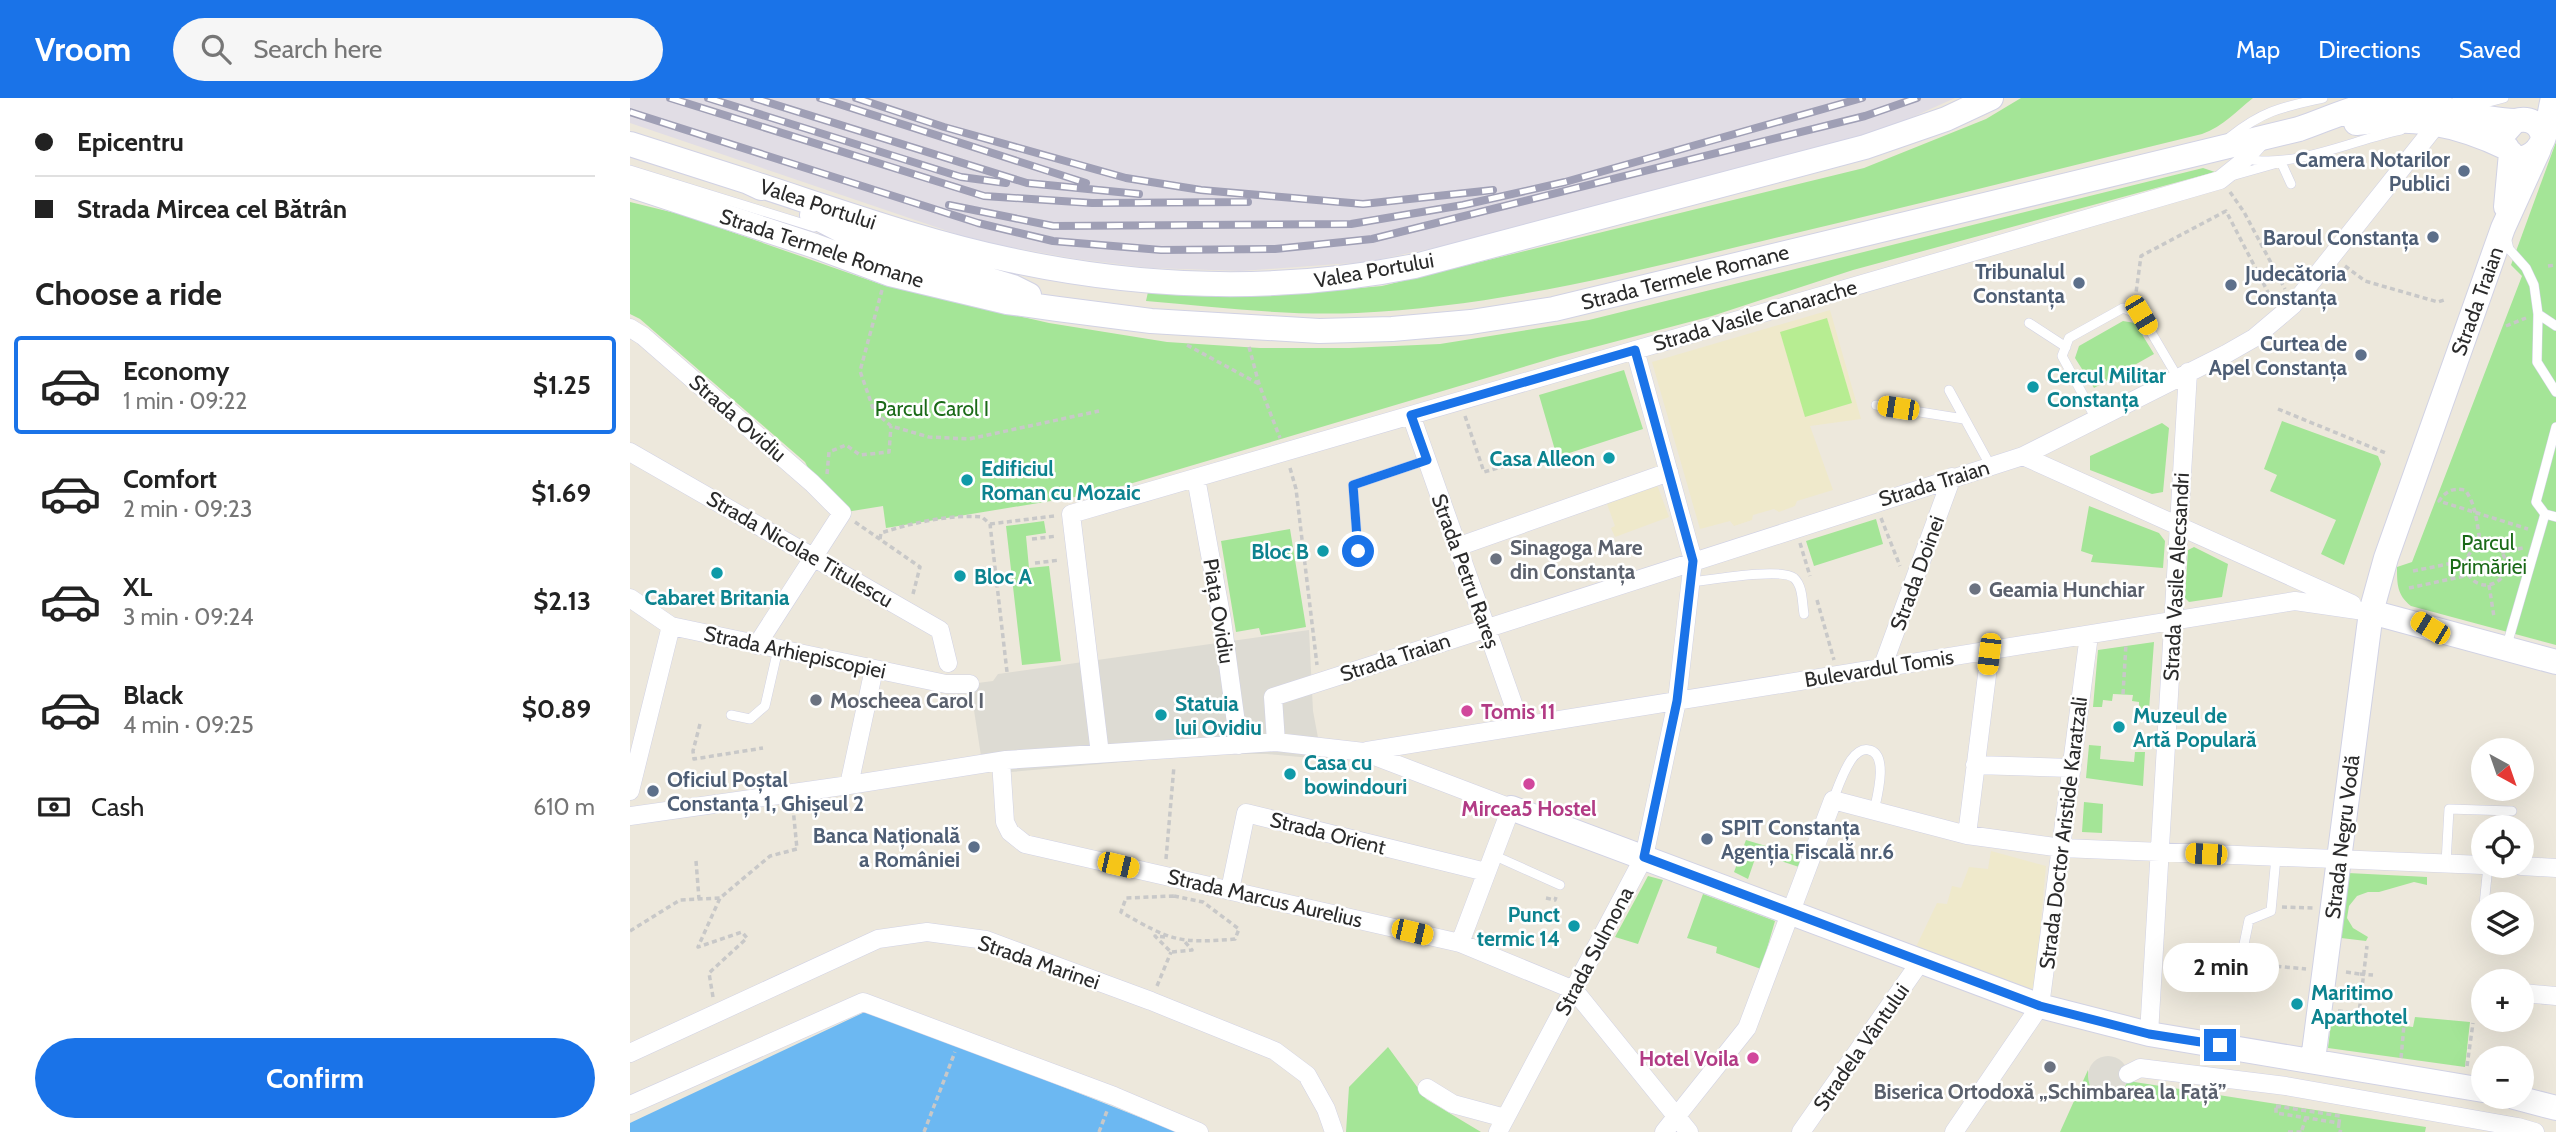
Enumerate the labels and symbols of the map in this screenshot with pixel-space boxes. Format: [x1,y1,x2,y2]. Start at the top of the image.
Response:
place label: Camera Notarilor Publici [2295,147,2450,196]
marker: Camera Notarilor Publici [2456,163,2472,179]
street label: Valea Portului [757,173,879,235]
street label: Strada Termele Romane [717,203,928,293]
place label: Baroul Constanța [2263,225,2420,252]
marker: Baroul Constanța [2425,229,2441,245]
street label: Strada Termele Romane [1579,239,1792,315]
street label: Strada Traian [2446,243,2508,359]
street label: Valea Portului [1312,247,1436,293]
place label: Tribunalul Constanța [1973,259,2066,310]
place label: Judecătoria Constanța [2244,261,2347,312]
street label: Strada Vasile Canarache [1650,274,1860,356]
marker: Tribunalul Constanța [2071,275,2087,291]
marker: Judecătoria Constanța [2223,277,2239,293]
car [2122,292,2161,338]
place label: Curtea de Apel Constanța [2209,331,2348,382]
marker: Curtea de Apel Constanța [2353,347,2369,363]
place label: Cercul Militar Constanța [2047,363,2166,414]
street label: Strada Ovidiu [684,369,792,467]
marker: Cercul Militar Constanța [2025,379,2041,395]
car [1876,394,1921,422]
park label: Parcul Carol I [875,396,989,421]
place label: Casa Alleon [1489,446,1595,471]
marker: Casa Alleon [1601,450,1617,466]
street label: Strada Traian [1876,454,1992,512]
place label: Edificiul Roman cu Mozaic [981,456,1141,505]
marker: Edificiul Roman cu Mozaic [959,472,975,488]
street label: Strada Vasile Alecsandri [2158,472,2194,682]
street label: Strada Nicolae Titulescu [702,485,898,613]
street label: Strada Petru Rareș [1425,490,1506,653]
street label: Strada Doinei [1885,512,1949,634]
park label: Parcul Primăriei [2449,530,2527,579]
route start [1342,535,1374,567]
place label: Sinagoga Mare din Constanța [1510,535,1643,586]
place label: Bloc B [1251,539,1309,564]
marker: Bloc B [1315,543,1331,559]
marker: Sinagoga Mare din Constanța [1488,551,1504,567]
street label: Piața Ovidiu [1196,557,1240,666]
place label: Bloc A [974,564,1033,589]
marker: Cabaret Britania [709,565,725,581]
marker: Bloc A [952,568,968,584]
place label: Geamia Hunchiar [1989,577,2144,602]
marker: Geamia Hunchiar [1967,581,1983,597]
place label: Cabaret Britania [645,585,790,610]
car [2407,608,2454,648]
street label: Strada Arhiepiscopiei [702,621,888,683]
street label: Strada Traian [1337,627,1453,687]
car [1977,632,2002,676]
street label: Bulevardul Tomis [1803,644,1956,692]
place label: Moscheea Carol I [830,688,984,713]
place label: Statuia lui Ovidiu [1175,691,1262,740]
marker: Moscheea Carol I [808,692,824,708]
street label: Strada Doctor Aristide Karatzali [2034,695,2092,971]
place label: Tomis 11 [1481,699,1555,724]
marker: Tomis 11 [1459,703,1475,719]
place label: Muzeul de Artă Populară [2133,703,2257,752]
marker: Statuia lui Ovidiu [1153,707,1169,723]
marker: Muzeul de Artă Populară [2111,719,2127,735]
north arrow [2471,738,2534,802]
place label: Casa cu bowindouri [1304,750,1407,799]
street label: Strada Negru Vodă [2320,754,2364,920]
marker: Casa cu bowindouri [1282,766,1298,782]
place label: Oficiul Poștal Constanța 1, Ghișeul 2 [667,767,864,818]
marker: Mircea5 Hostel [1521,776,1537,792]
marker: Oficiul Poștal Constanța 1, Ghișeul 2 [645,783,661,799]
place label: Mircea5 Hostel [1461,796,1597,821]
street label: Strada Orient [1267,807,1389,859]
place label: SPIT Constanța Agenția Fiscală nr.6 [1721,815,1894,866]
place label: Banca Națională a României [813,823,961,872]
marker: SPIT Constanța Agenția Fiscală nr.6 [1699,831,1715,847]
marker: Banca Națională a României [966,839,982,855]
car [2185,842,2228,866]
car [1096,850,1141,880]
street label: Strada Marcus Aurelius [1165,863,1365,933]
street label: Strada Sulmona [1550,882,1638,1020]
place label: Punct termic 14 [1477,902,1560,951]
car [1390,917,1435,947]
marker: Punct termic 14 [1566,918,1582,934]
street label: Strada Marinei [975,929,1103,995]
callout: 2 min [2162,944,2278,992]
street label: Stradela Vântului [1808,978,1914,1116]
place label: Maritimo Aparthotel [2311,980,2408,1029]
marker: Maritimo Aparthotel [2289,996,2305,1012]
route end [2204,1029,2236,1061]
place label: Hotel Voila [1639,1046,1740,1071]
marker: Hotel Voila [1745,1050,1761,1066]
marker: Biserica Ortodoxă „Schimbarea la Față” [2042,1059,2058,1075]
place label: Biserica Ortodoxă „Schimbarea la Față” [1873,1079,2227,1106]

